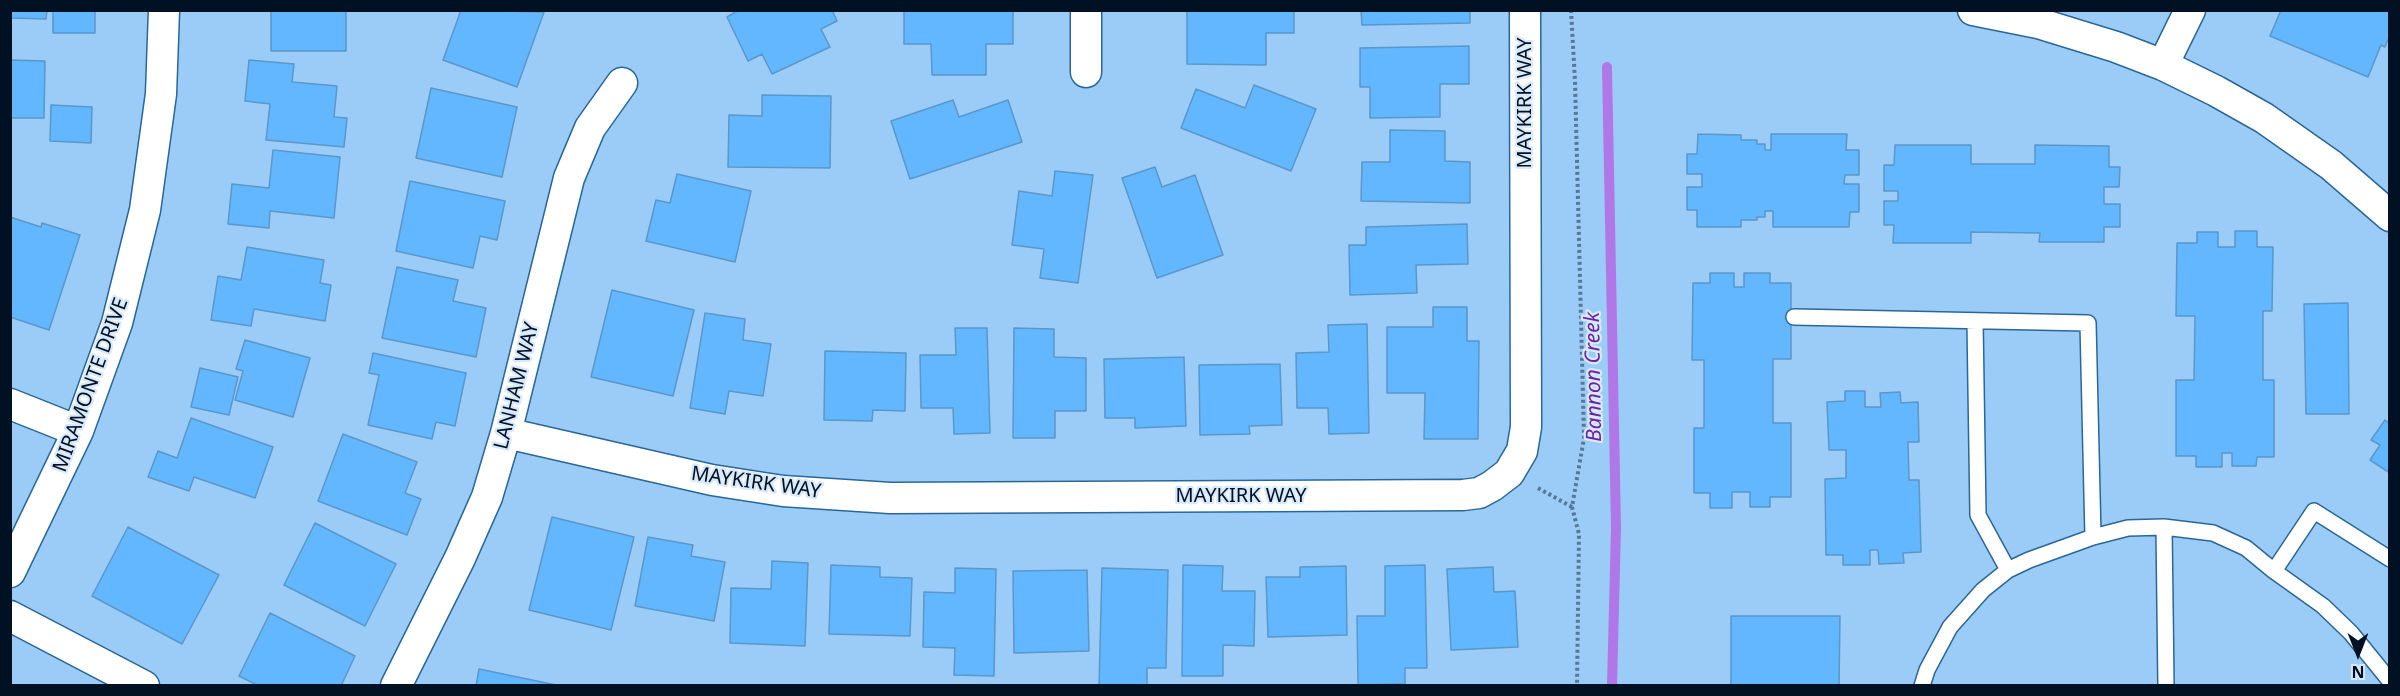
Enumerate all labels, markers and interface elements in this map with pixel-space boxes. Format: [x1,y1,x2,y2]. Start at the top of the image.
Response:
street label: MAYKIRK WAY [1513,38,1537,168]
street label: MIRAMONTE DRIVE [48,295,134,475]
water label: Bannon Creek [1580,312,1608,442]
street label: LANHAM WAY [490,320,544,452]
street label: MAYKIRK WAY [690,462,822,504]
street label: MAYKIRK WAY [1176,484,1306,508]
north arrow [2328,624,2388,684]
text: N [2352,661,2365,683]

